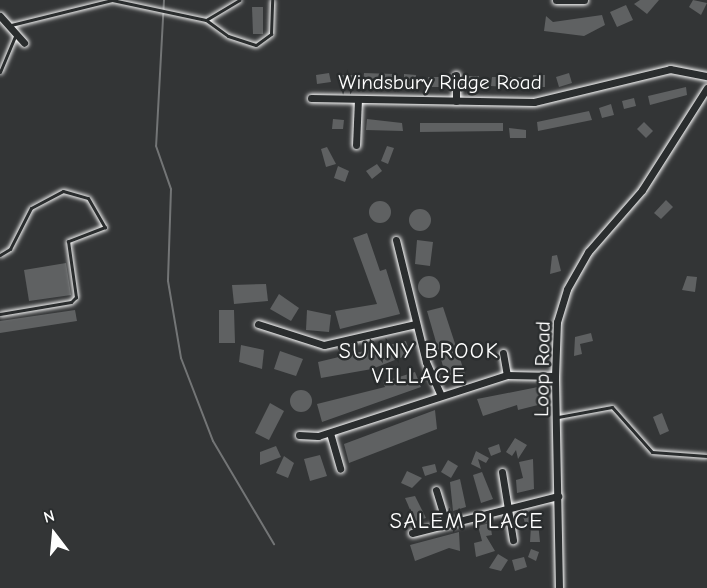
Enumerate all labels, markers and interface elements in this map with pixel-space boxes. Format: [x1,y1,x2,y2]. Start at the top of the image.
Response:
street label: Windsbury Ridge Road [338,69,542,95]
street label: Loop Road [529,321,555,417]
district label: SUNNY BROOK VILLAGE [339,338,499,390]
north arrow [24,504,84,564]
text: N [42,507,57,527]
district label: SALEM PLACE [390,509,544,535]

